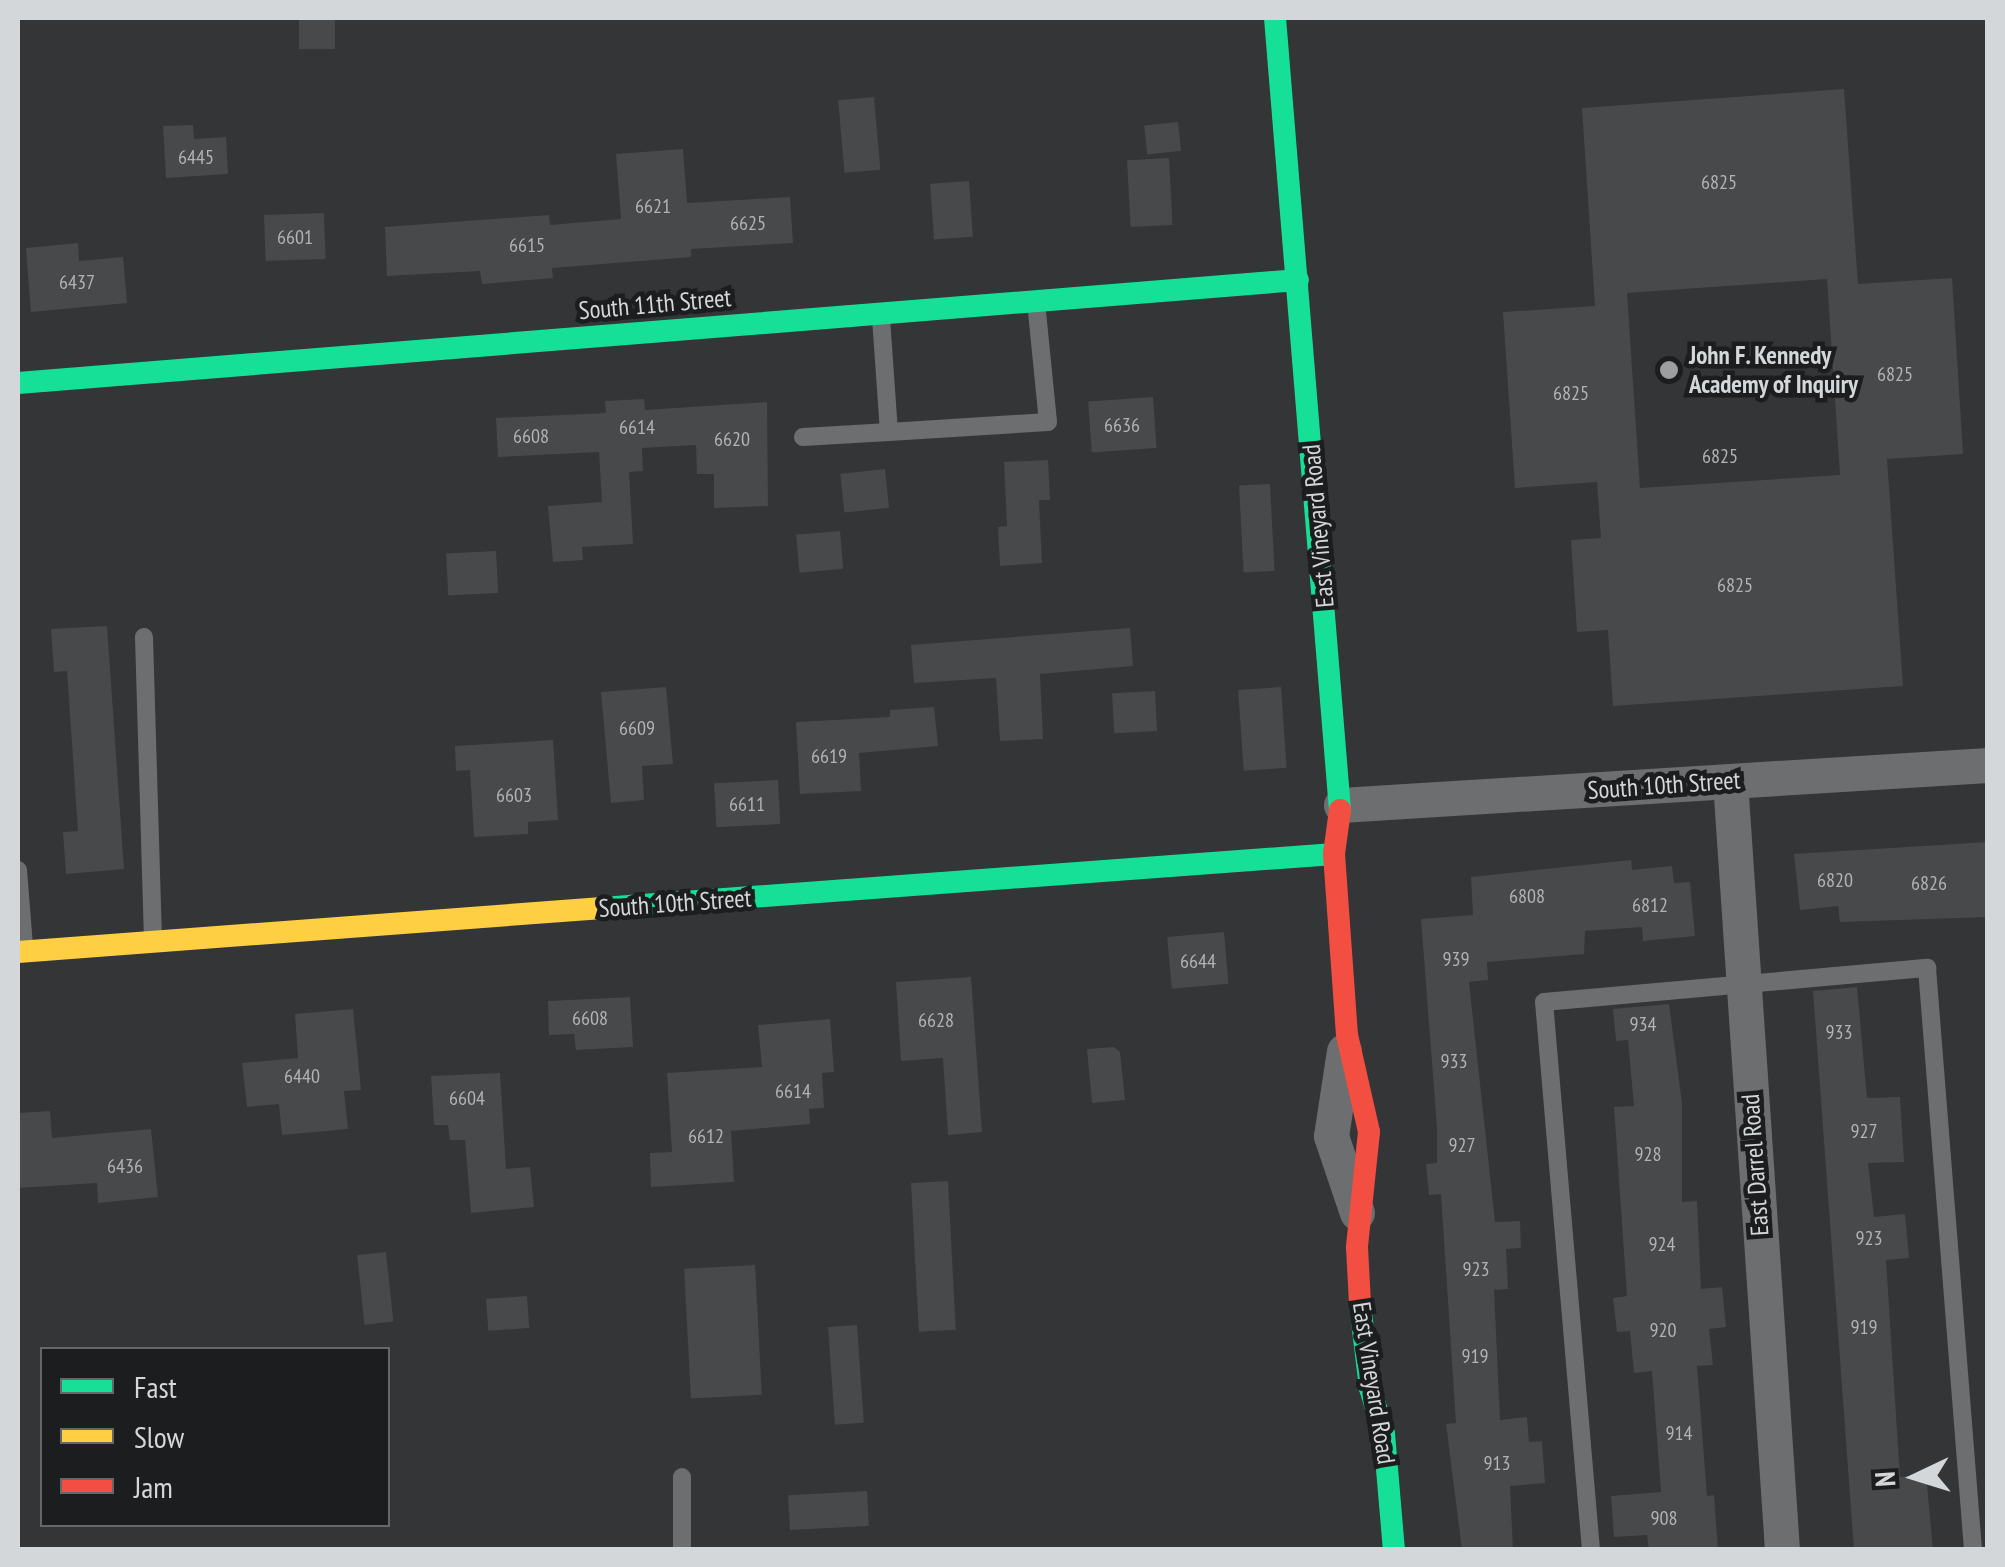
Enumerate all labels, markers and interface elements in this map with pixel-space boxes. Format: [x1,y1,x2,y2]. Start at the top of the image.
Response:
house number: 6445 [178,145,214,169]
house number: 6825 [1701,170,1737,194]
house number: 6621 [635,194,671,218]
house number: 6625 [730,211,766,235]
house number: 6601 [277,225,313,249]
house number: 6615 [509,233,545,257]
house number: 6437 [59,270,95,294]
street label: South 11th Street [578,282,732,326]
place label: John F. Kennedy Academy of Inquiry [1689,341,1859,400]
marker: John F. Kennedy Academy of Inquiry [1658,359,1680,381]
house number: 6825 [1877,362,1913,386]
house number: 6825 [1553,381,1589,405]
house number: 6636 [1104,413,1140,437]
house number: 6614 [619,415,655,439]
house number: 6608 [513,424,549,448]
house number: 6620 [714,427,750,451]
street label: East Vineyard Road [1296,443,1340,609]
house number: 6825 [1702,444,1738,468]
house number: 6825 [1717,573,1753,597]
house number: 6609 [619,716,655,740]
house number: 6619 [811,744,847,768]
street label: South 10th Street [1587,765,1741,805]
house number: 6603 [496,783,532,807]
house number: 6611 [729,792,765,816]
house number: 6820 [1817,868,1853,892]
house number: 6826 [1911,871,1947,895]
street label: South 10th Street [598,883,752,923]
house number: 6808 [1509,884,1545,908]
house number: 6812 [1632,893,1668,917]
house number: 939 [1443,947,1469,971]
house number: 6644 [1180,949,1216,973]
house number: 6608 [572,1006,608,1030]
house number: 6628 [918,1008,954,1032]
house number: 934 [1630,1012,1656,1036]
house number: 933 [1826,1020,1852,1044]
house number: 933 [1441,1049,1467,1073]
house number: 6440 [284,1064,320,1088]
house number: 6614 [775,1079,811,1103]
house number: 6604 [449,1086,485,1110]
street label: East Darrel Road [1735,1093,1775,1237]
house number: 927 [1851,1119,1877,1143]
house number: 6612 [688,1124,724,1148]
house number: 927 [1449,1133,1475,1157]
house number: 928 [1635,1142,1661,1166]
house number: 6436 [107,1154,143,1178]
house number: 923 [1856,1226,1882,1250]
house number: 924 [1649,1232,1675,1256]
house number: 923 [1463,1257,1489,1281]
street label: East Vineyard Road [1346,1300,1402,1466]
house number: 919 [1851,1315,1877,1339]
house number: 920 [1650,1318,1676,1342]
house number: 919 [1462,1344,1488,1368]
legend [40,1347,390,1527]
text: Fast [134,1367,177,1406]
text: Slow [134,1417,184,1456]
house number: 914 [1666,1421,1692,1445]
north arrow [1865,1427,1965,1527]
house number: 913 [1484,1451,1510,1475]
text: Jam [134,1467,173,1506]
text: N [1866,1470,1904,1488]
house number: 908 [1651,1506,1677,1530]

